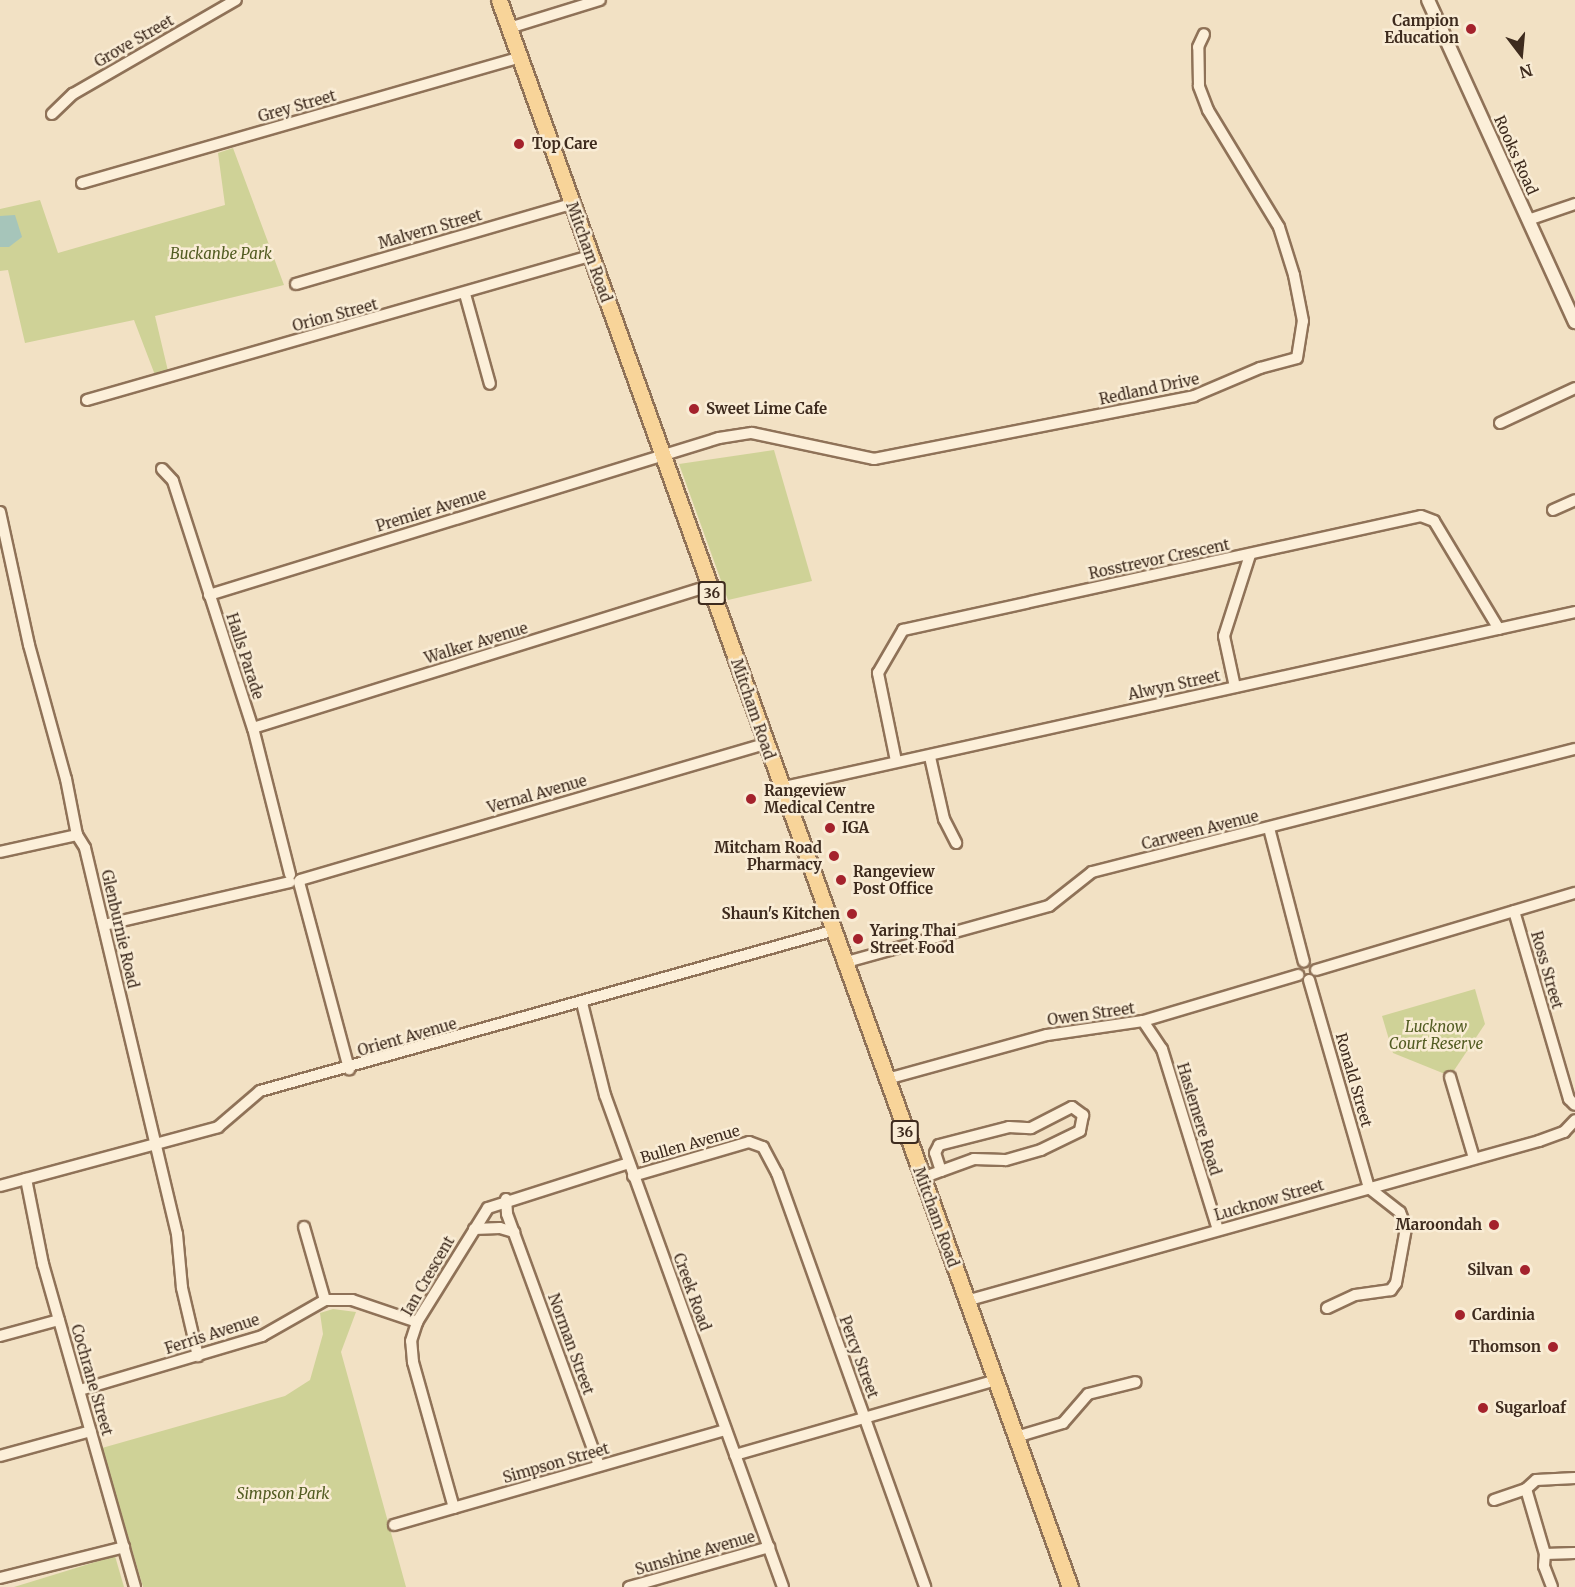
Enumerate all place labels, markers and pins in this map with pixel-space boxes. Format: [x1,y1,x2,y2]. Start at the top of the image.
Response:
place label: Campion Education [1384,11,1459,46]
marker: Campion Education [1464,22,1478,36]
marker: Top Care [510,135,528,153]
place label: Top Care [532,135,597,153]
place label: Sweet Lime Cafe [706,400,827,418]
marker: Sweet Lime Cafe [687,402,701,416]
place label: Rangeview Medical Centre [764,781,875,816]
marker: Rangeview Medical Centre [742,790,760,808]
place label: IGA [842,819,869,837]
marker: IGA [823,821,837,835]
place label: Mitcham Road Pharmacy [714,838,822,873]
marker: Mitcham Road Pharmacy [827,849,841,863]
place label: Rangeview Post Office [853,862,935,897]
marker: Rangeview Post Office [834,873,848,887]
place label: Shaun's Kitchen [722,905,840,923]
marker: Shaun's Kitchen [845,907,859,921]
place label: Yaring Thai Street Food [870,921,956,956]
marker: Yaring Thai Street Food [851,932,865,946]
place label: Maroondah [1396,1216,1482,1234]
marker: Maroondah [1487,1218,1501,1232]
place label: Silvan [1467,1261,1513,1279]
marker: Silvan [1518,1263,1532,1277]
place label: Cardinia [1472,1306,1535,1324]
marker: Cardinia [1453,1308,1467,1322]
place label: Thomson [1469,1338,1541,1356]
marker: Thomson [1546,1340,1560,1354]
place label: Sugarloaf [1495,1399,1566,1417]
marker: Sugarloaf [1476,1401,1490,1415]

